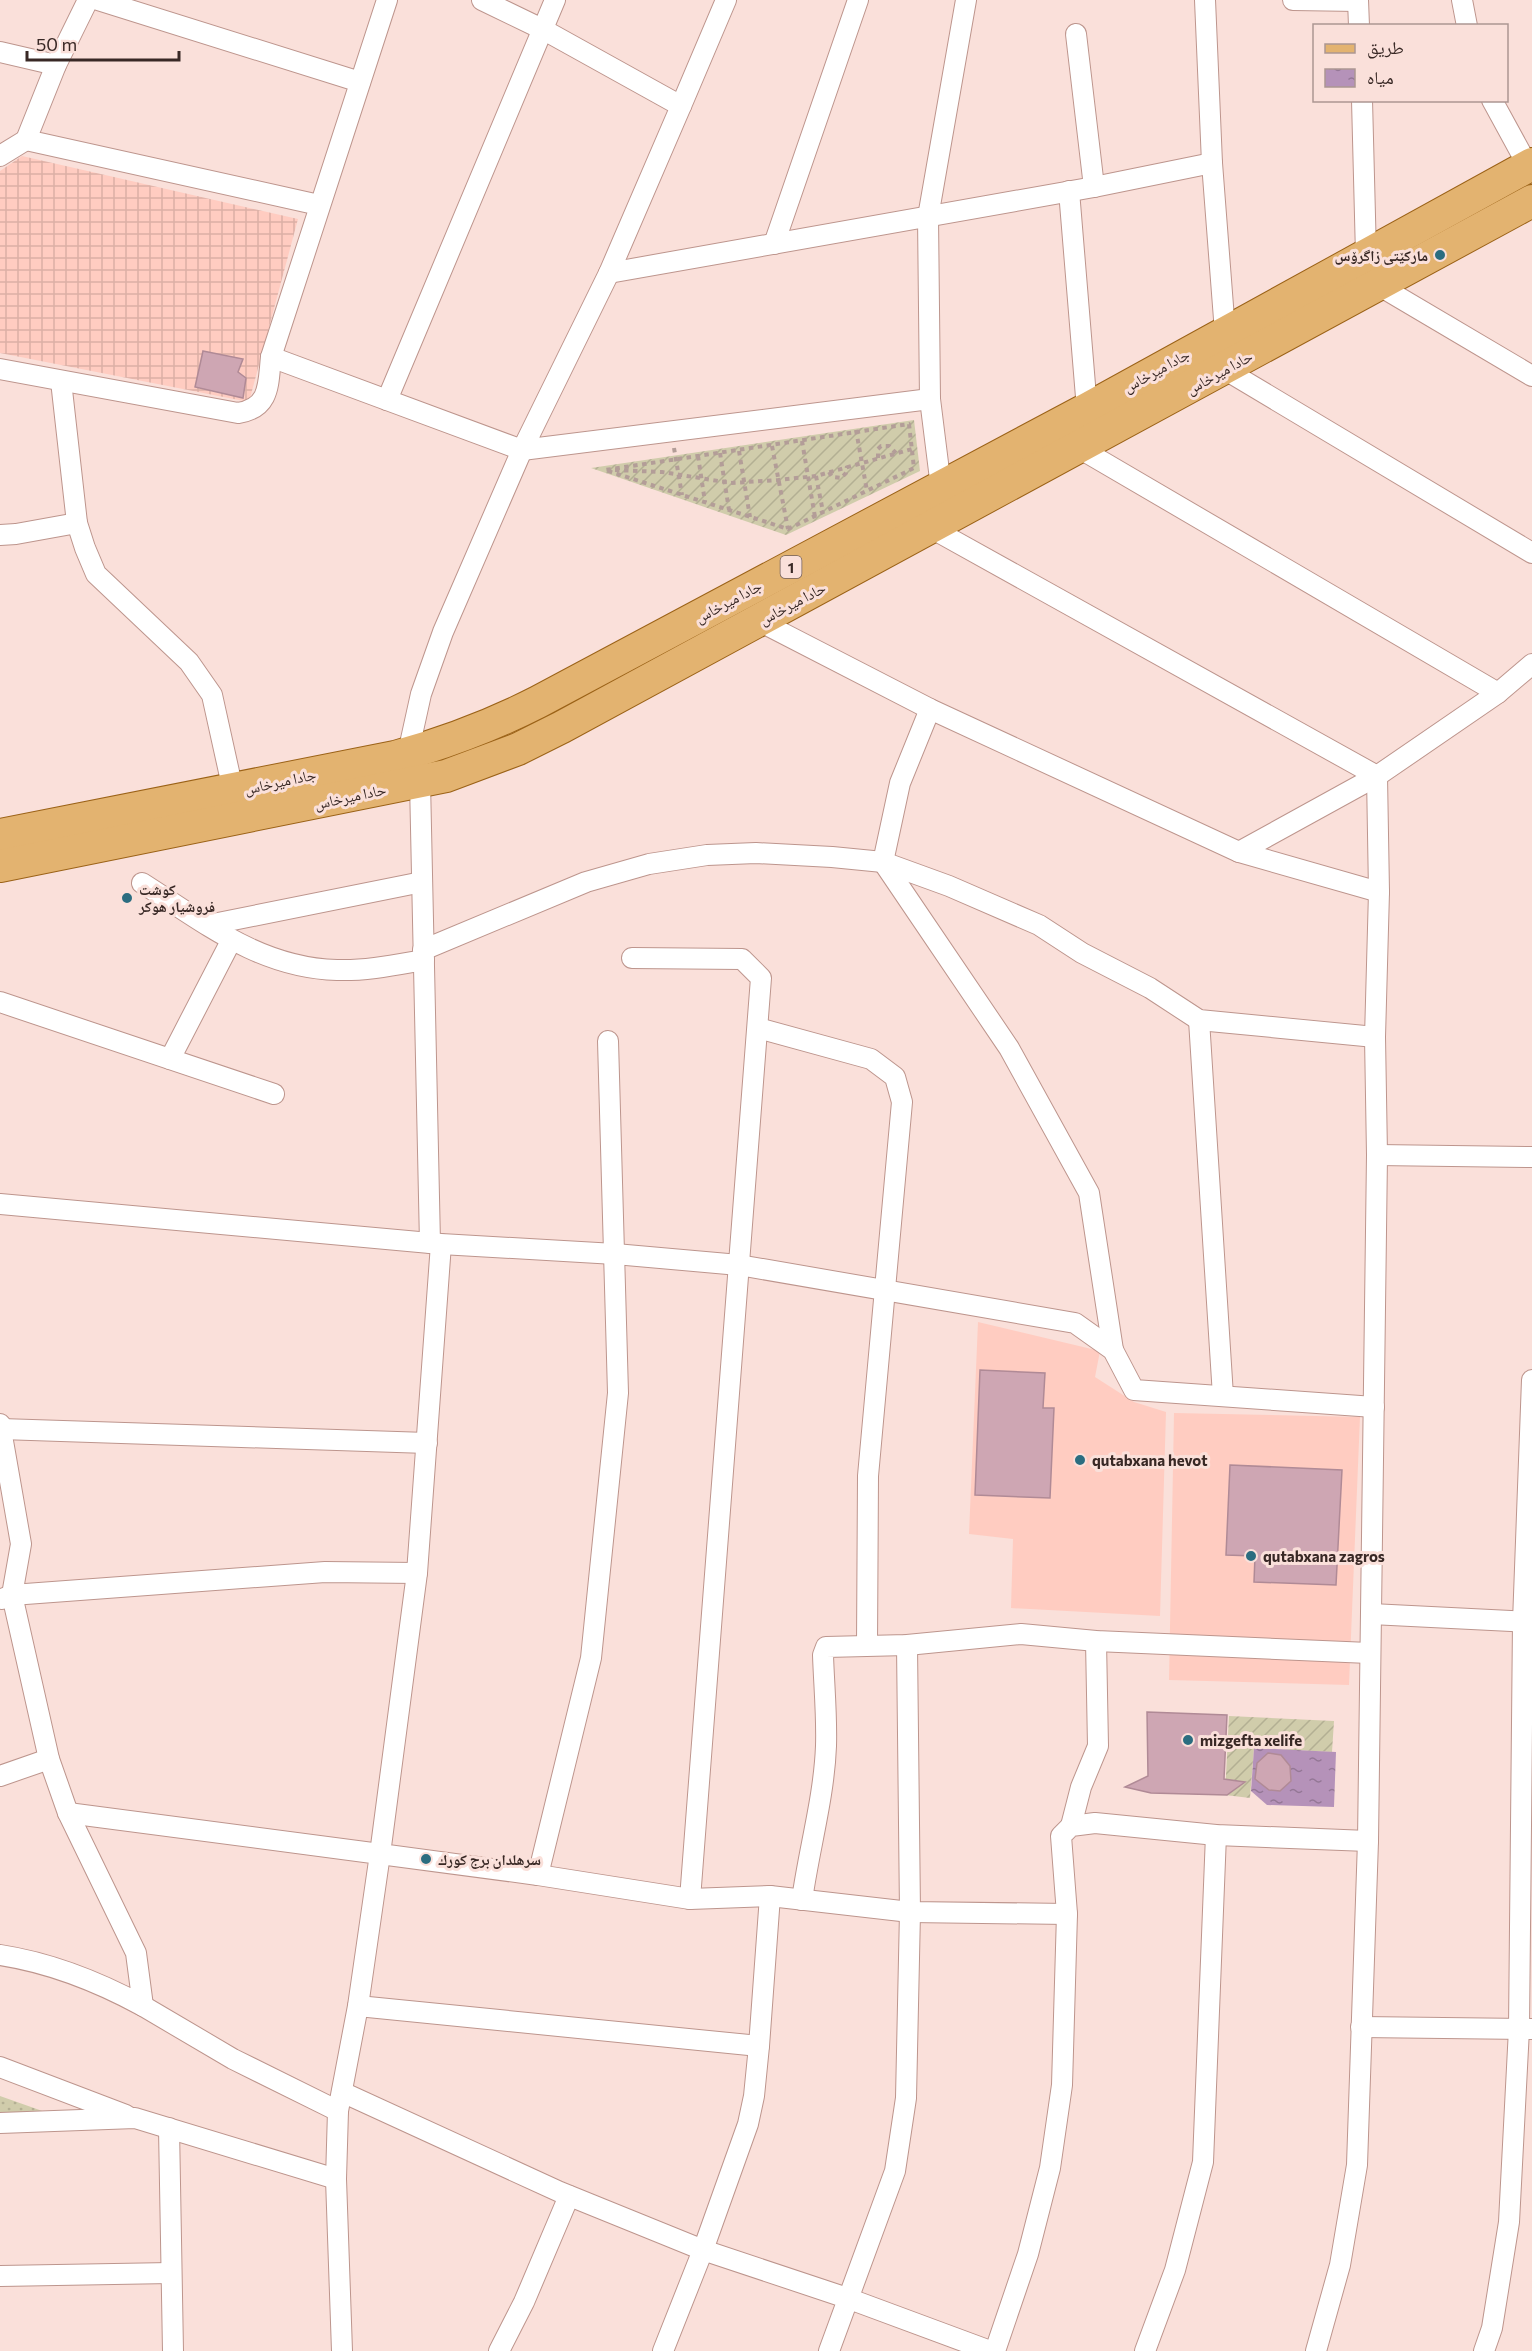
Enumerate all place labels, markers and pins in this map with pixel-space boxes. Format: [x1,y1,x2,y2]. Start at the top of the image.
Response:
place label: مارکێتی زاگرۆس [1334,246,1428,265]
marker: مارکێتی زاگرۆس [1433,248,1447,262]
place label: كوشت فروشيار هوكر [138,880,215,915]
marker: كوشت فروشيار هوكر [120,891,134,905]
place label: qutabxana hevot [1092,1451,1207,1469]
marker: qutabxana hevot [1073,1453,1087,1467]
place label: qutabxana zagros [1263,1547,1385,1565]
marker: qutabxana zagros [1244,1549,1258,1563]
place label: mizgefta xelife [1200,1731,1302,1749]
marker: mizgefta xelife [1181,1733,1195,1747]
place label: سرهلدان برج كورك [438,1850,541,1869]
marker: سرهلدان برج كورك [419,1852,433,1866]

